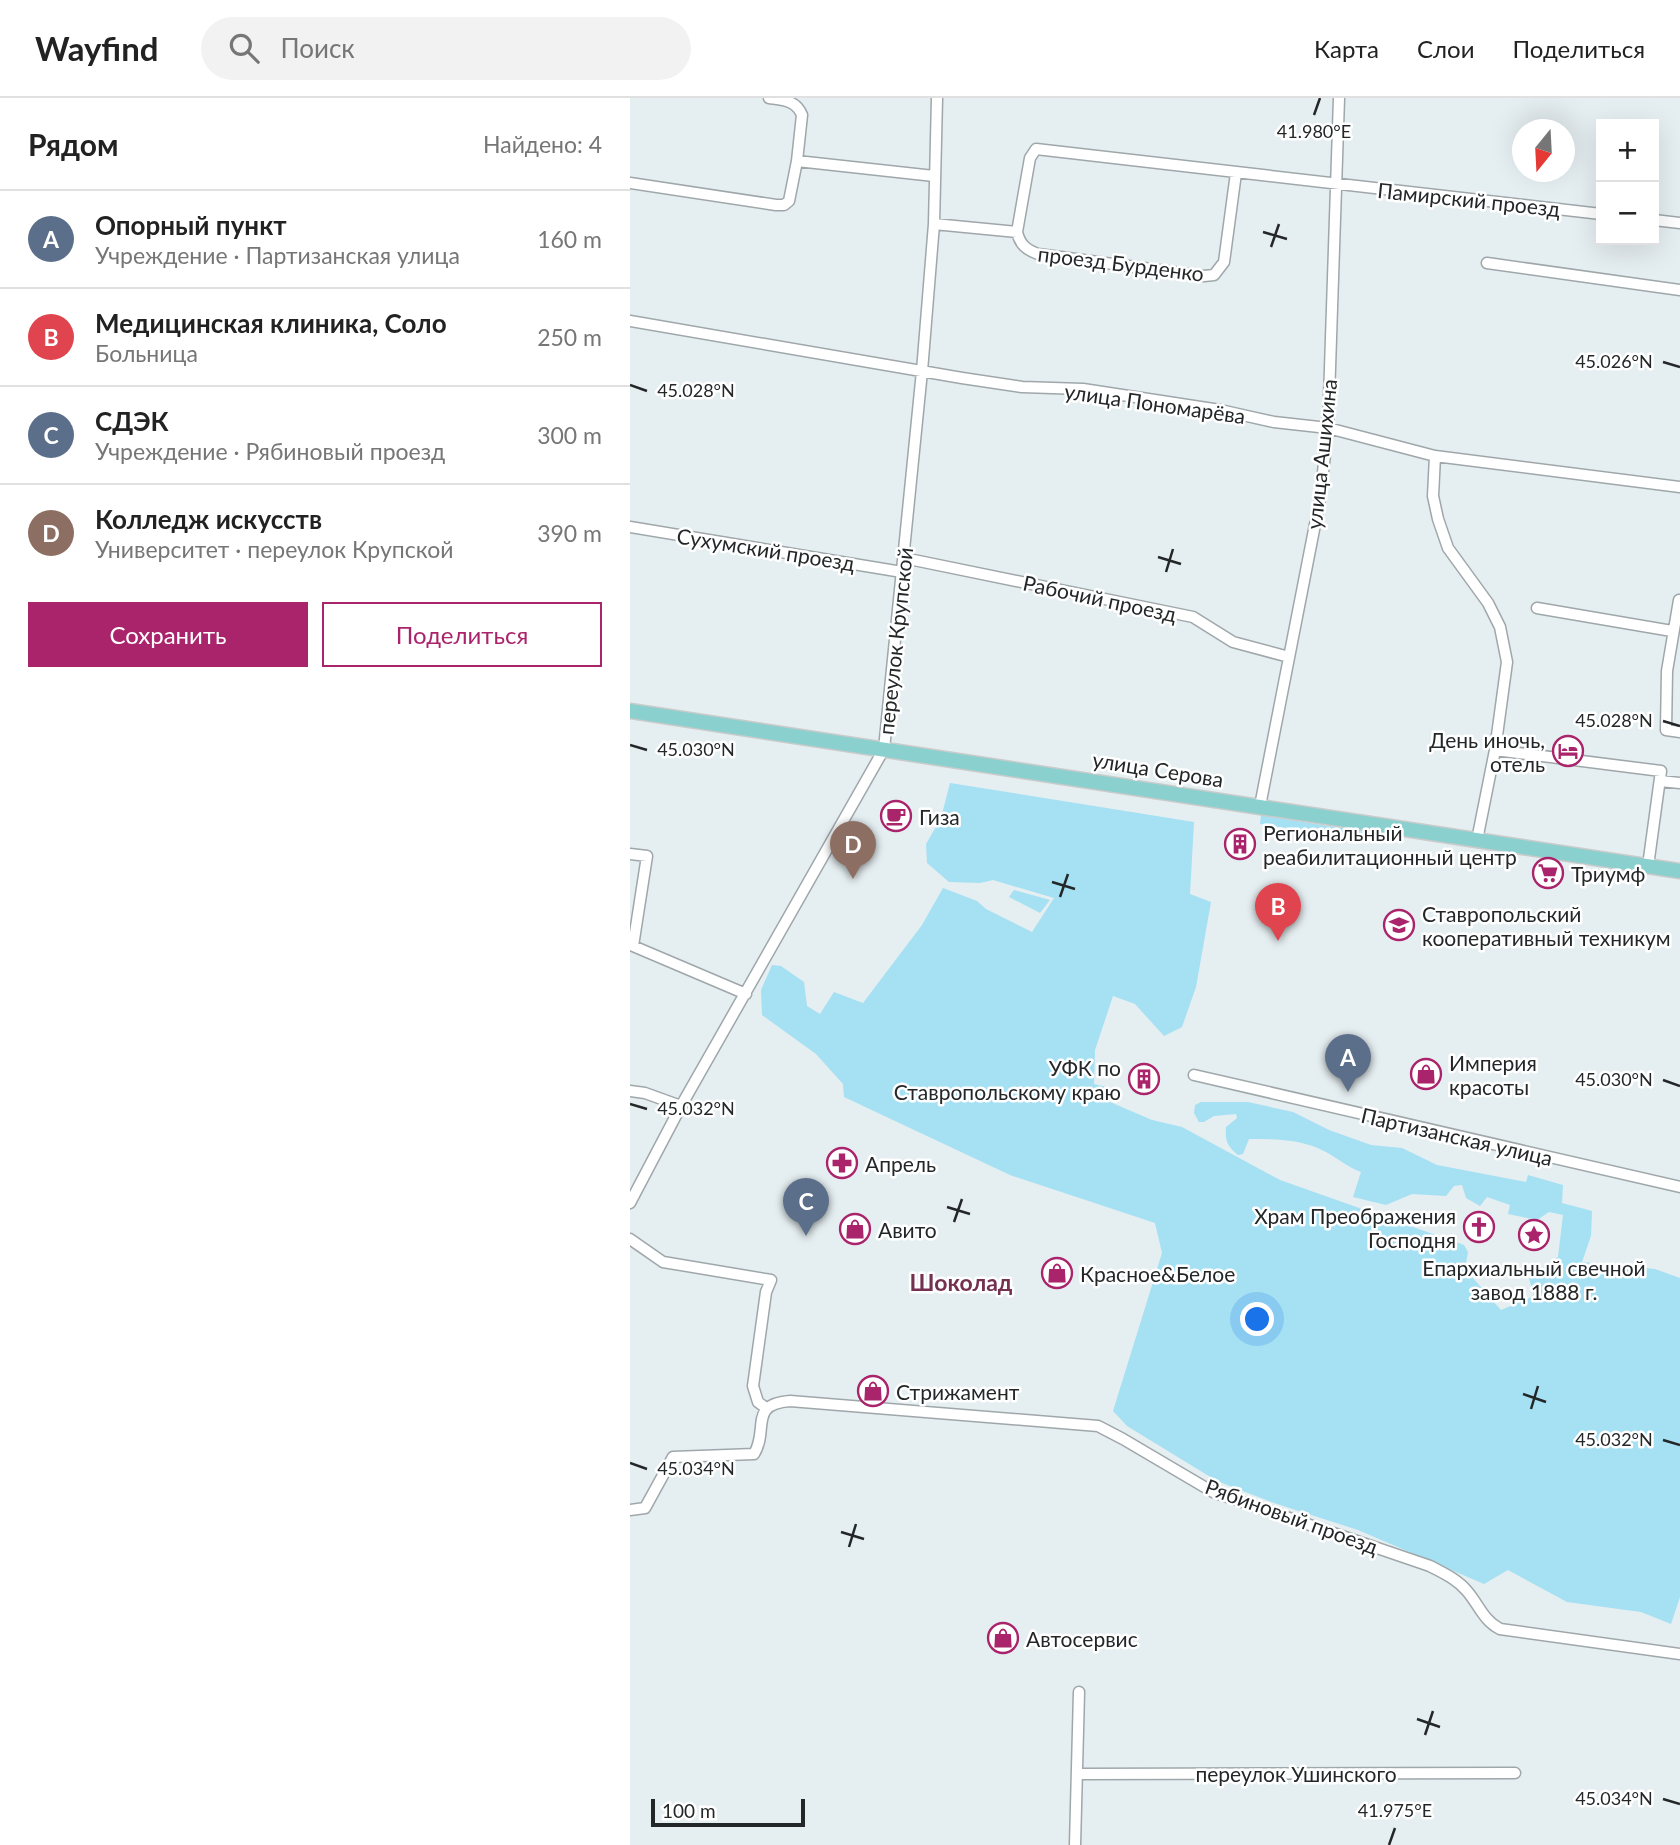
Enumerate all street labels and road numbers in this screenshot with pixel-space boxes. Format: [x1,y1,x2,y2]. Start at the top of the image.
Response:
street label: Памирский проезд [1376,177,1562,221]
street label: проезд Бурденко [1037,240,1206,286]
street label: улица Пономарёва [1063,378,1247,428]
street label: улица Ашихина [1301,378,1341,530]
street label: Сухумский проезд [675,523,857,575]
street label: переулок Крупской [873,546,917,736]
street label: Рабочий проезд [1021,570,1179,626]
street label: улица Серова [1091,746,1225,792]
street label: Партизанская улица [1359,1102,1555,1170]
street label: Рябиновый проезд [1202,1473,1382,1559]
street label: переулок Ушинского [1195,1761,1397,1786]

